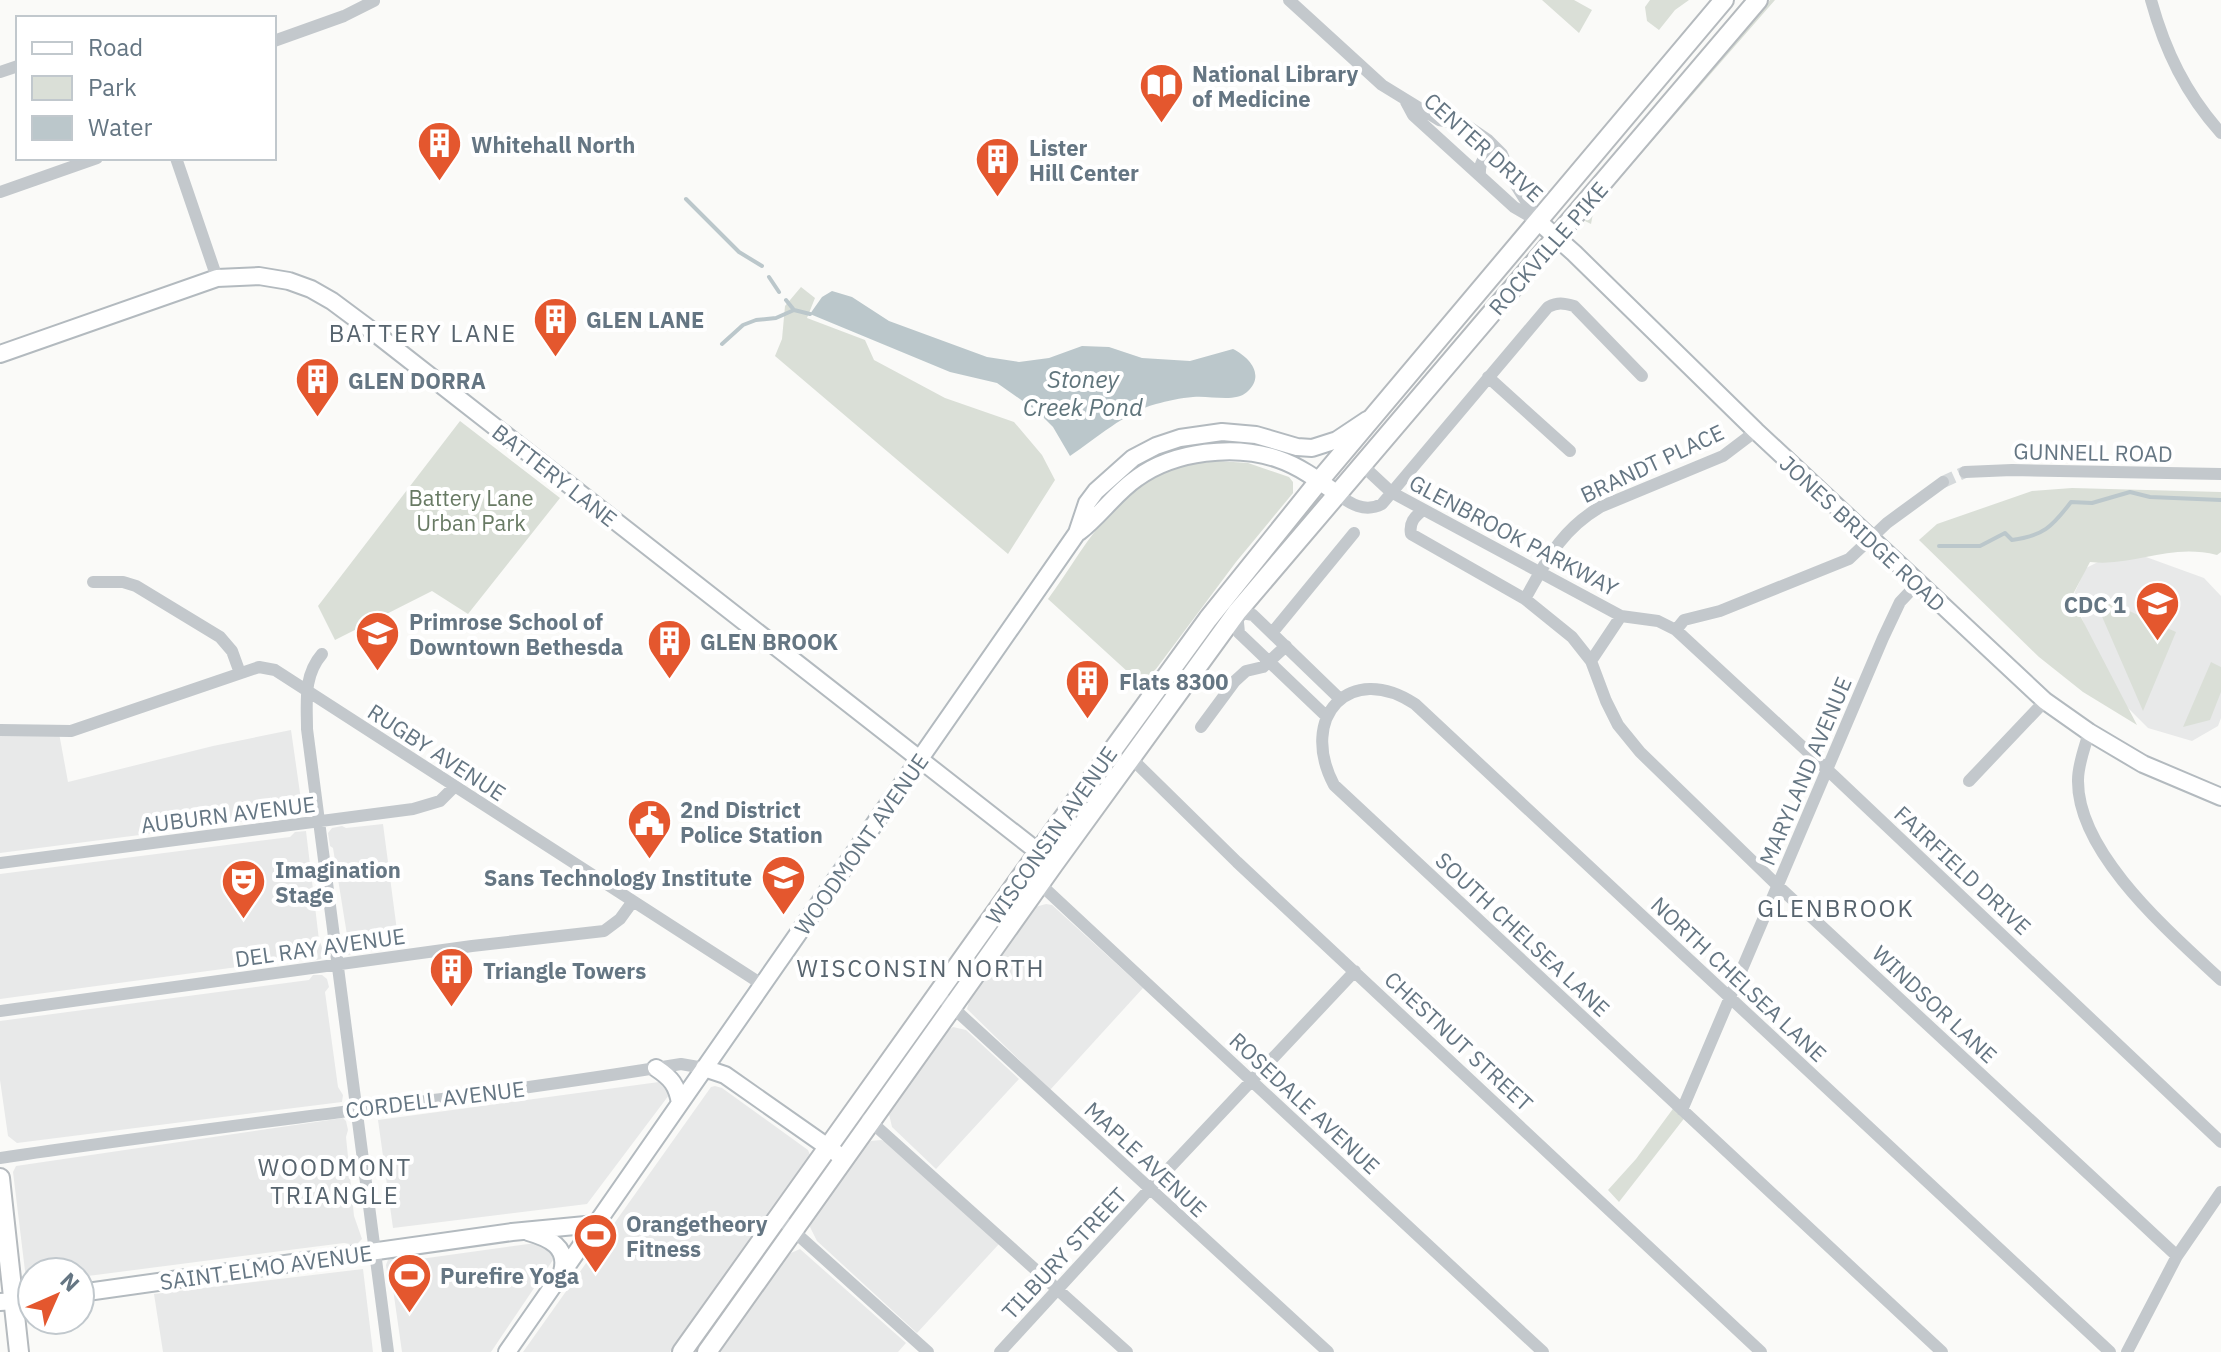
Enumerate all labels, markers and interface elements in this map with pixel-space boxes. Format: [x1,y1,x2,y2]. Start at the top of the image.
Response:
legend [16,16,276,160]
text: Road [88,31,143,63]
place label: National Library of Medicine [1192,59,1358,113]
library icon: National Library of Medicine [1137,62,1185,125]
text: Park [88,71,137,103]
street label: CENTER DRIVE [1418,86,1550,208]
text: Water [88,111,152,143]
building icon: Whitehall North [416,120,464,183]
place label: Whitehall North [471,130,635,159]
place label: Lister Hill Center [1029,133,1139,187]
building icon: Lister Hill Center [974,136,1022,199]
street label: ROCKVILLE PIKE [1482,175,1614,321]
building icon: GLEN LANE [531,295,579,358]
place label: GLEN LANE [586,305,704,334]
district label: BATTERY LANE [329,317,517,349]
building icon: GLEN DORRA [293,356,341,419]
water label: Stoney Creek Pond [1023,363,1143,423]
place label: GLEN DORRA [348,366,486,395]
street label: BATTERY LANE [487,417,623,533]
street label: BRANDT PLACE [1576,417,1728,509]
street label: GUNNELL ROAD [2013,436,2173,468]
street label: JONES BRIDGE ROAD [1774,449,1952,617]
street label: GLENBROOK PARKWAY [1404,468,1624,602]
park label: Battery Lane Urban Park [408,483,534,537]
school or university icon: CDC 1 [2133,580,2181,643]
place label: CDC 1 [2064,590,2126,619]
place label: Primrose School of Downtown Bethesda [409,607,623,661]
school or university icon: Primrose School of Downtown Bethesda [354,610,402,673]
building icon: GLEN BROOK [645,617,693,680]
place label: GLEN BROOK [700,627,839,656]
building icon: Flats 8300 [1064,657,1112,720]
place label: Flats 8300 [1119,667,1228,696]
street label: MARYLAND AVENUE [1752,672,1858,870]
street label: RUGBY AVENUE [363,697,511,807]
street label: WISCONSIN AVENUE [979,740,1123,930]
street label: WOODMONT AVENUE [787,748,935,940]
street label: AUBURN AVENUE [139,789,317,839]
place label: 2nd District Police Station [680,795,823,849]
public building icon: 2nd District Police Station [625,798,673,861]
street label: FAIRFIELD DRIVE [1888,799,2038,941]
street label: SOUTH CHELSEA LANE [1430,845,1616,1023]
school or university icon: Sans Technology Institute [759,853,807,916]
place label: Imagination Stage [275,855,401,909]
theatre icon: Imagination Stage [220,858,268,921]
place label: Sans Technology Institute [484,863,752,892]
street label: NORTH CHELSEA LANE [1645,890,1833,1068]
district label: GLENBROOK [1757,892,1915,924]
street label: DEL RAY AVENUE [233,921,407,973]
street label: WINDSOR LANE [1866,939,2004,1069]
building icon: Triangle Towers [428,946,476,1009]
district label: WISCONSIN NORTH [796,952,1046,984]
place label: Triangle Towers [483,956,646,985]
street label: CHESTNUT STREET [1379,965,1540,1118]
street label: ROSEDALE AVENUE [1224,1026,1386,1180]
street label: CORDELL AVENUE [344,1074,526,1124]
street label: MAPLE AVENUE [1079,1095,1213,1223]
district label: WOODMONT TRIANGLE [258,1151,412,1211]
street label: TILBURY STREET [995,1180,1133,1325]
place label: Orangetheory Fitness [626,1209,768,1263]
sports icon: Orangetheory Fitness [571,1212,619,1275]
street label: SAINT ELMO AVENUE [158,1238,374,1296]
sports icon: Purefire Yoga [385,1251,433,1314]
north arrow [16,1256,96,1336]
place label: Purefire Yoga [440,1261,579,1290]
text: N [55,1266,86,1297]

